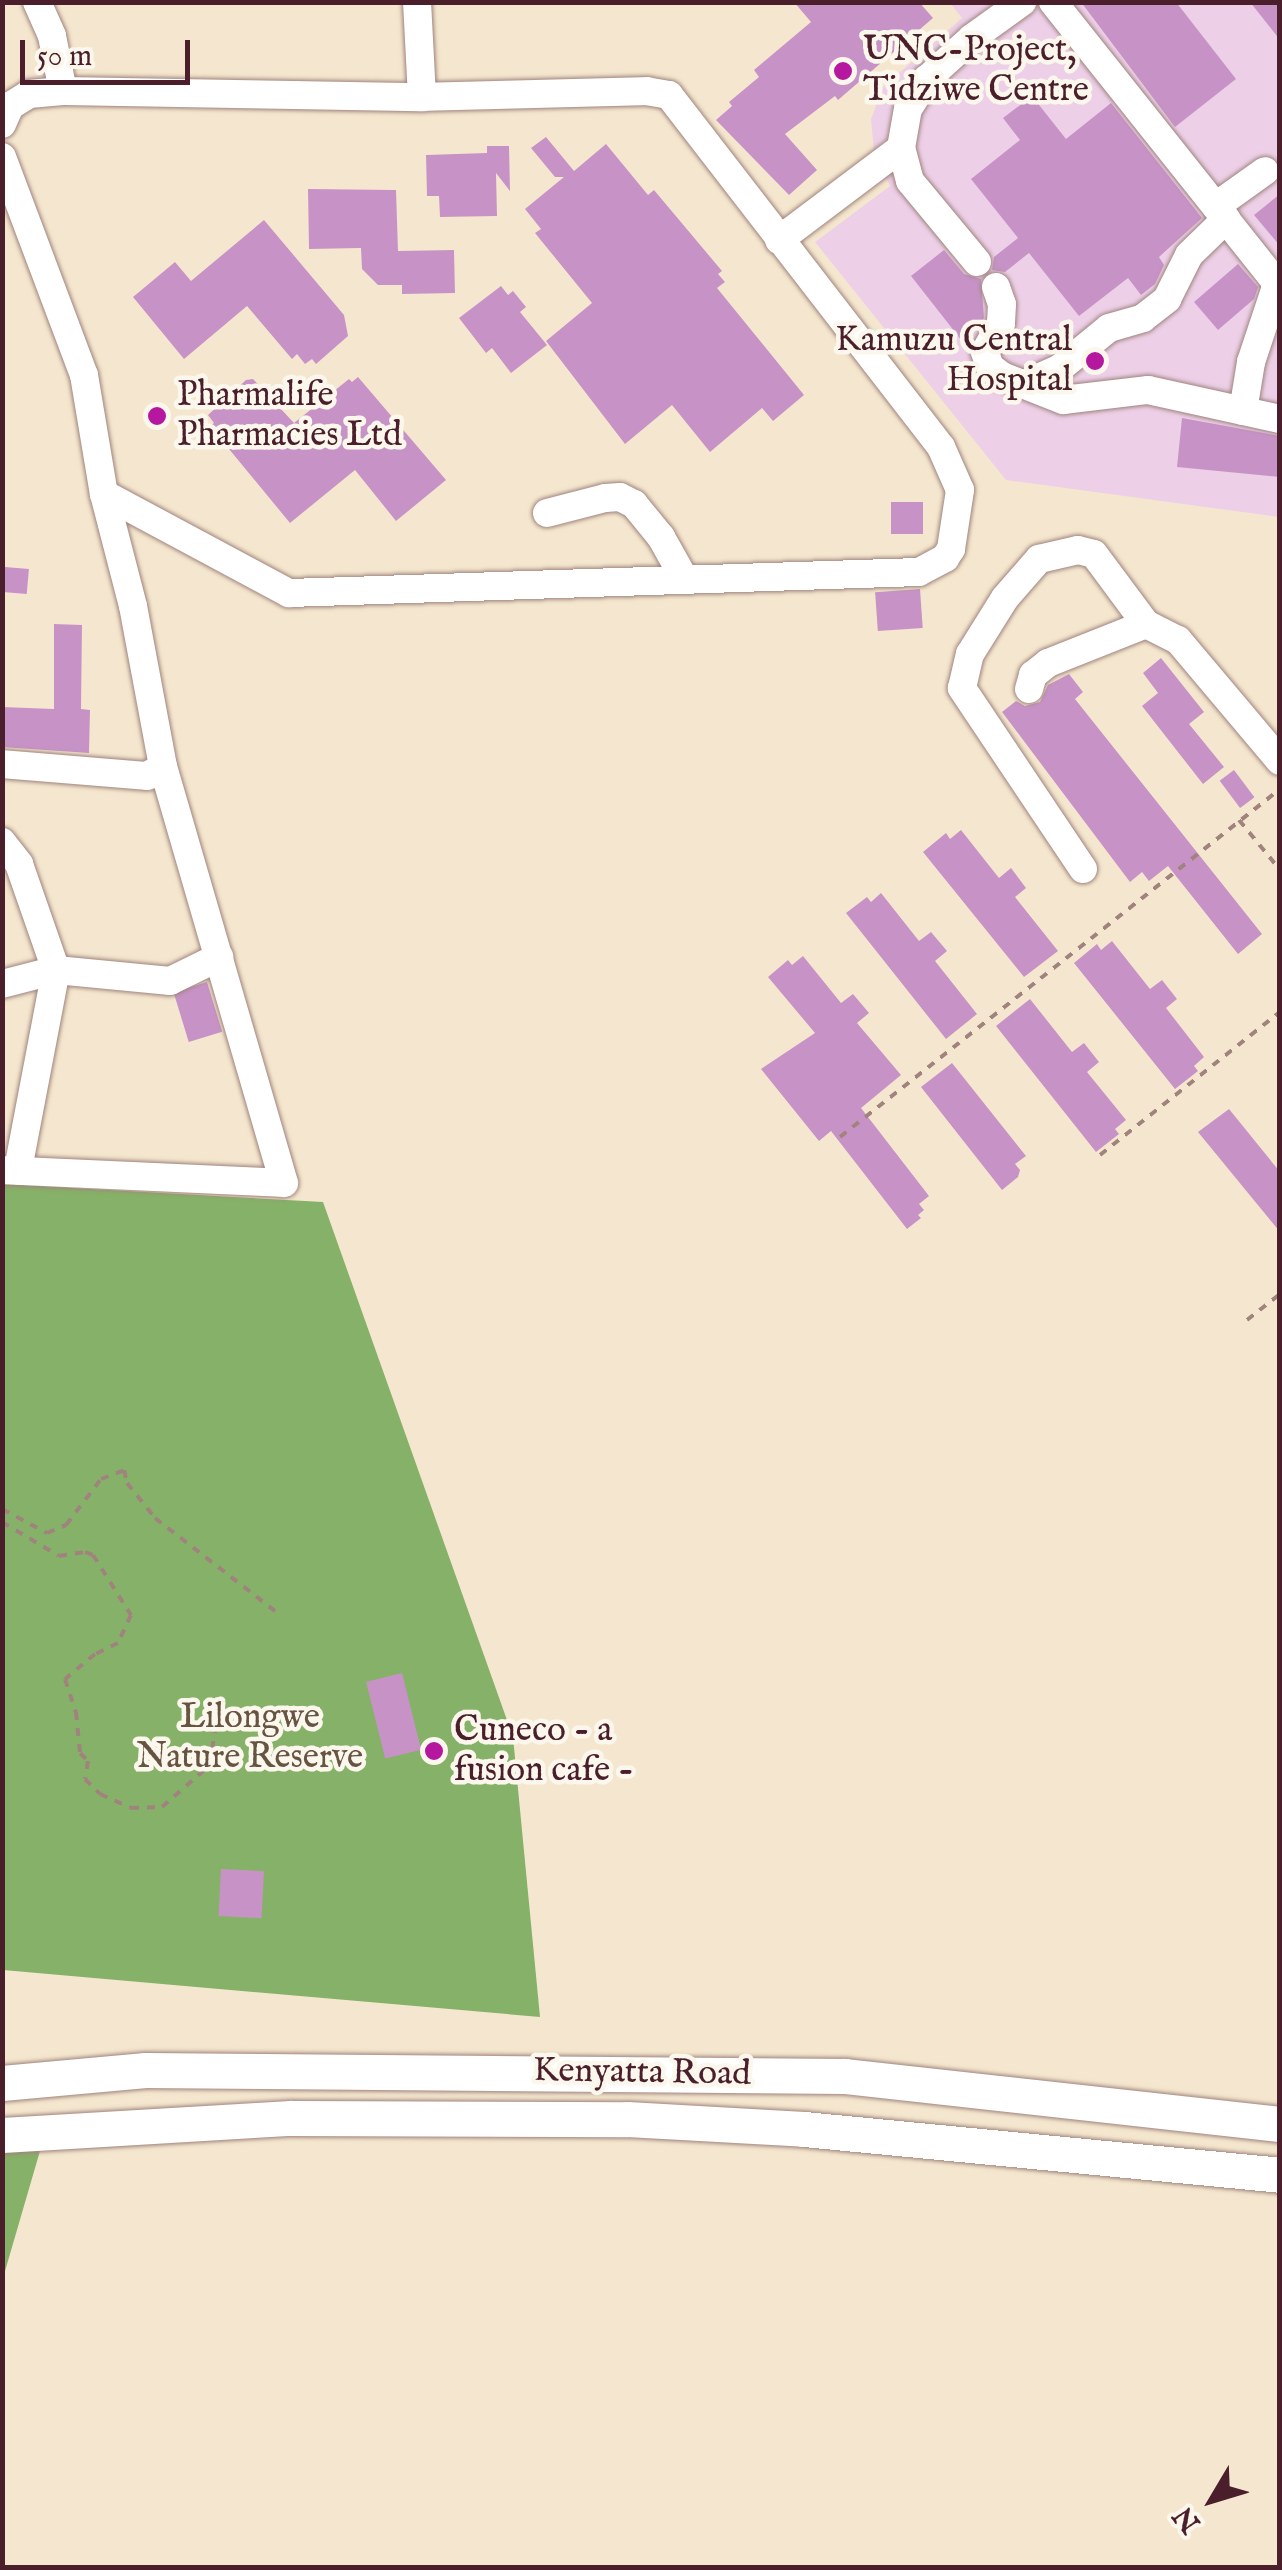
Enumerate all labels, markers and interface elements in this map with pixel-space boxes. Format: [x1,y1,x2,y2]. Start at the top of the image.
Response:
scale bar [25,20,195,82]
place label: UNC-Project, Tidziwe Centre [863,30,1089,112]
text: 50 m [37,38,92,76]
marker: UNC-Project, Tidziwe Centre [832,60,854,82]
place label: Kamuzu Central Hospital [835,320,1072,402]
marker: Kamuzu Central Hospital [1082,348,1108,374]
place label: Pharmalife Pharmacies Ltd [177,375,402,457]
marker: Pharmalife Pharmacies Ltd [146,405,168,427]
park label: Lilongwe Nature Reserve [137,1697,363,1779]
place label: Cuneco - a fusion cafe - [454,1710,634,1792]
marker: Cuneco - a fusion cafe - [423,1740,445,1762]
street label: Kenyatta Road [533,2050,751,2096]
north arrow [1162,2450,1262,2550]
text: N [1167,2498,1209,2539]

